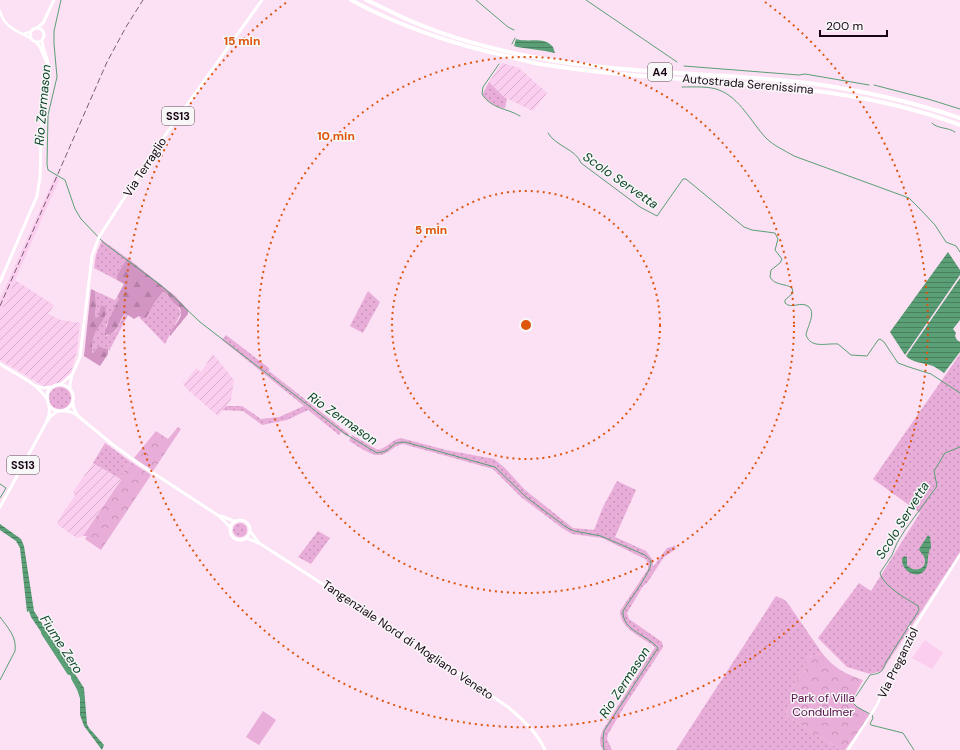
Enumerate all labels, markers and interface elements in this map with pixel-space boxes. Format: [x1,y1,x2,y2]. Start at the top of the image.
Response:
scale bar [820,12,887,38]
text: 200 m [826,18,863,34]
text: 15 min [224,33,260,49]
road number: A4 [648,63,672,81]
water label: Rio Zermason [30,64,55,146]
street label: Autostrada Serenissima [682,70,814,98]
road number: SS13 [162,107,194,125]
text: 10 min [317,128,355,144]
street label: Via Terraglio [120,134,170,200]
water label: Scolo Servetta [580,148,662,213]
text: 5 min [415,222,447,238]
centre of rings [519,318,533,332]
water label: Rio Zermason [304,388,381,449]
road number: SS13 [7,456,39,474]
water label: Scolo Servetta [872,478,933,562]
street label: Tangenziale Nord di Mogliano Veneto [319,577,497,703]
water label: Fiume Zero [36,612,87,677]
street label: Via Preganziol [874,625,922,701]
water label: Rio Zermason [595,643,654,721]
park label: Park of Villa Condulmer [791,690,855,720]

